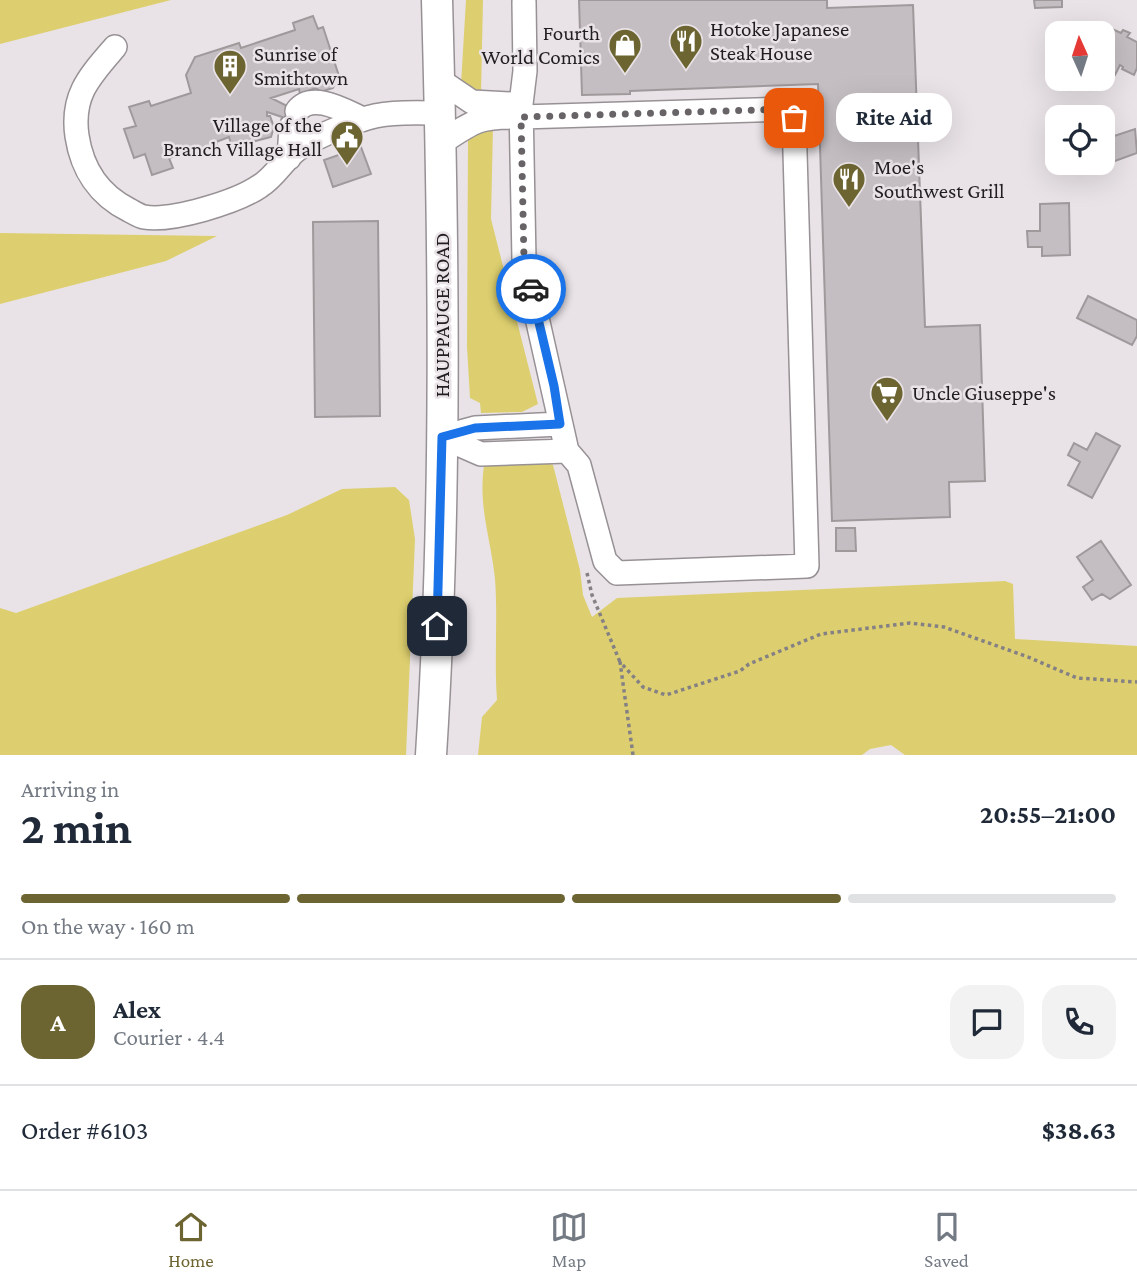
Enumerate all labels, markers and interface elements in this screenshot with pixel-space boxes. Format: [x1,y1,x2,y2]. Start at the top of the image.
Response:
place label: Hotoke Japanese Steak House [710,17,849,65]
place label: Fourth World Comics [481,21,600,69]
north arrow [1045,21,1115,91]
map controls [1045,21,1115,175]
restaurant icon: Hotoke Japanese Steak House [667,22,705,71]
shop icon: Fourth World Comics [606,26,644,75]
place label: Sunrise of Smithtown [254,42,348,90]
building icon: Sunrise of Smithtown [211,47,249,96]
pin [764,88,824,148]
callout: Rite Aid [836,94,952,142]
icon: bag [775,99,813,137]
text: Rite Aid [856,104,932,130]
button: locate [1045,105,1115,175]
place label: Village of the Branch Village Hall [163,113,322,161]
public building icon: Village of the Branch Village Hall [328,118,366,167]
place label: Moe's Southwest Grill [874,155,1004,203]
restaurant icon: Moe's Southwest Grill [830,160,868,209]
street label: HAUPPAUGE ROAD [430,233,454,397]
courier [496,254,566,324]
icon: car [512,270,550,308]
supermarket icon: Uncle Giuseppe's [868,374,906,423]
place label: Uncle Giuseppe's [912,381,1056,405]
pin [407,596,467,656]
icon: home [418,607,456,645]
text: Arriving in [21,776,119,802]
text: 20:55–21:00 [980,800,1116,829]
text: 2 min [21,802,132,853]
text: On the way · 160 m [21,913,195,939]
button: chat [950,985,1024,1059]
button: phone [1042,985,1116,1059]
text: Alex [113,995,161,1024]
text: A [50,1008,66,1037]
text: Courier · 4.4 [113,1024,225,1050]
text: Order #6103 [21,1116,148,1145]
text: $38.63 [1042,1116,1116,1145]
tab: Home [168,1208,214,1271]
tab: Map [550,1208,588,1271]
tab: Saved [924,1208,969,1271]

